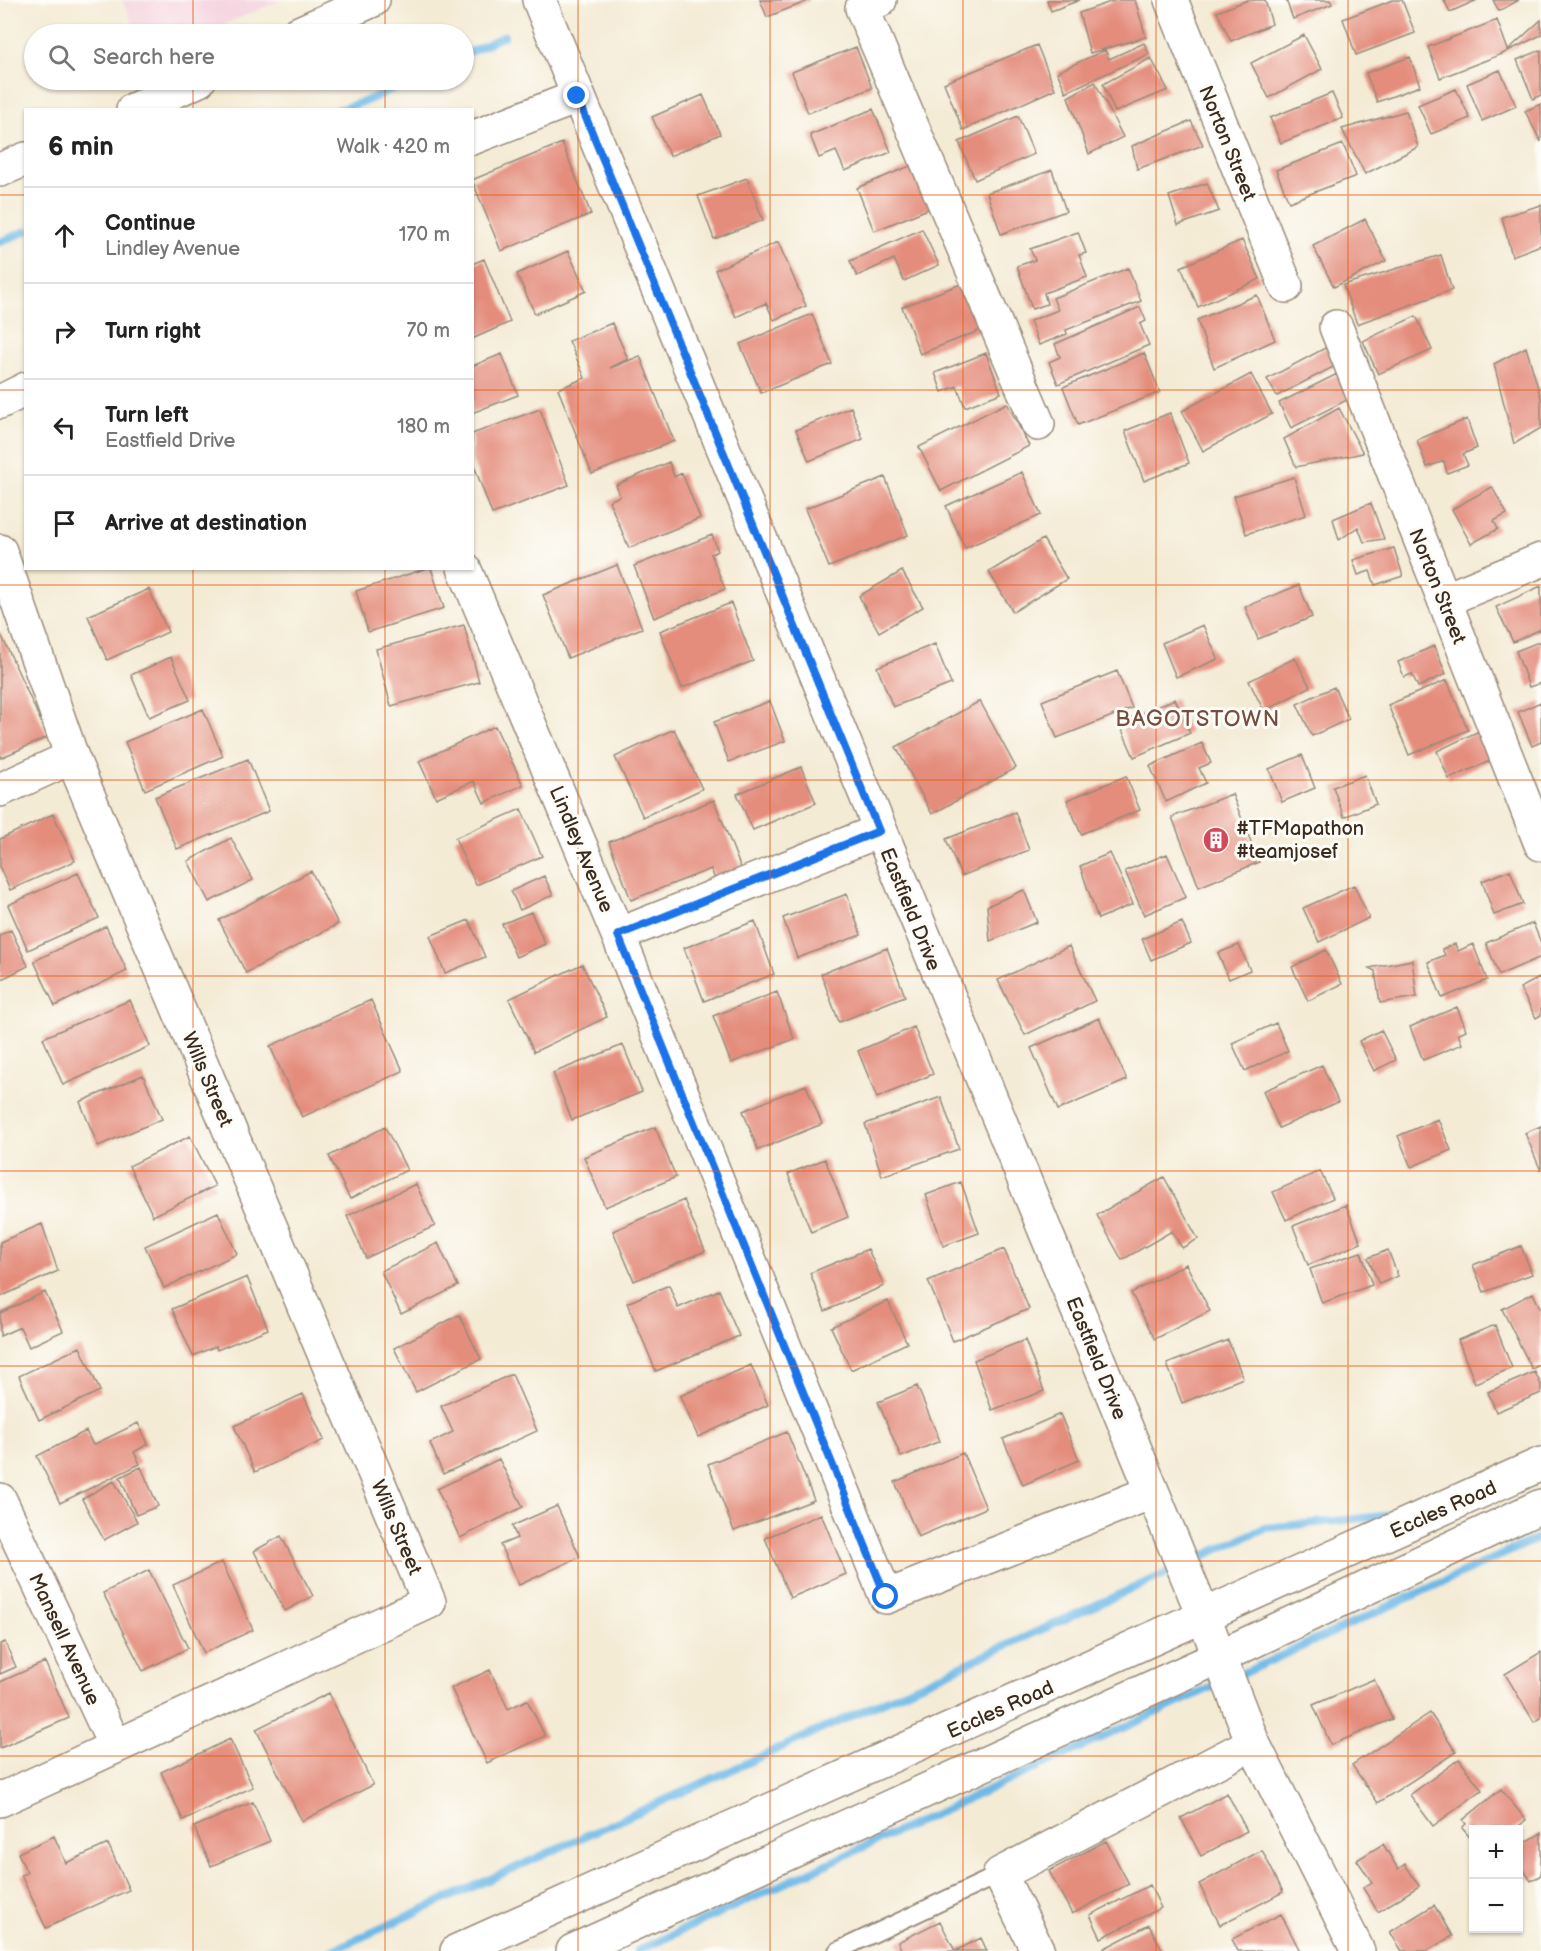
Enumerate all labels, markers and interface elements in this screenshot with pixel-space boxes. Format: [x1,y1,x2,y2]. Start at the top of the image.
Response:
search box [24,24,474,90]
icon: search [45,41,78,74]
text: Search here [93,44,215,71]
route end [563,82,589,108]
street label: Norton Street [1193,82,1261,204]
text: 6 min [48,132,114,163]
text: Walk · 420 m [337,135,450,159]
text: Continue [105,210,195,237]
icon: ahead [48,219,81,252]
text: 170 m [399,223,450,247]
text: Lindley Avenue [105,237,240,261]
icon: right [48,315,81,348]
text: Turn right [105,318,201,345]
text: 70 m [406,319,450,343]
text: Turn left [105,402,189,429]
icon: left [48,411,81,444]
text: 180 m [397,415,450,439]
text: Eastfield Drive [105,429,235,453]
icon: arrive [48,507,81,540]
text: Arrive at destination [105,510,307,537]
street label: Norton Street [1403,525,1471,647]
district label: BAGOTSTOWN [1115,706,1281,733]
street label: Lindley Avenue [544,782,619,916]
place label: #TFMapathon #teamjosef [1236,817,1364,864]
building icon: #TFMapathon #teamjosef [1201,825,1231,855]
street label: Eastfield Drive [875,844,946,974]
street label: Wills Street [176,1028,238,1130]
street label: Eastfield Drive [1061,1293,1132,1423]
street label: Wills Street [365,1476,427,1578]
street label: Eccles Road [1386,1476,1501,1544]
street label: Mansell Avenue [23,1570,105,1709]
route start [872,1583,898,1609]
street label: Eccles Road [943,1676,1058,1744]
map controls [1469,1825,1523,1933]
button: + [1469,1825,1523,1879]
button: − [1469,1879,1523,1933]

